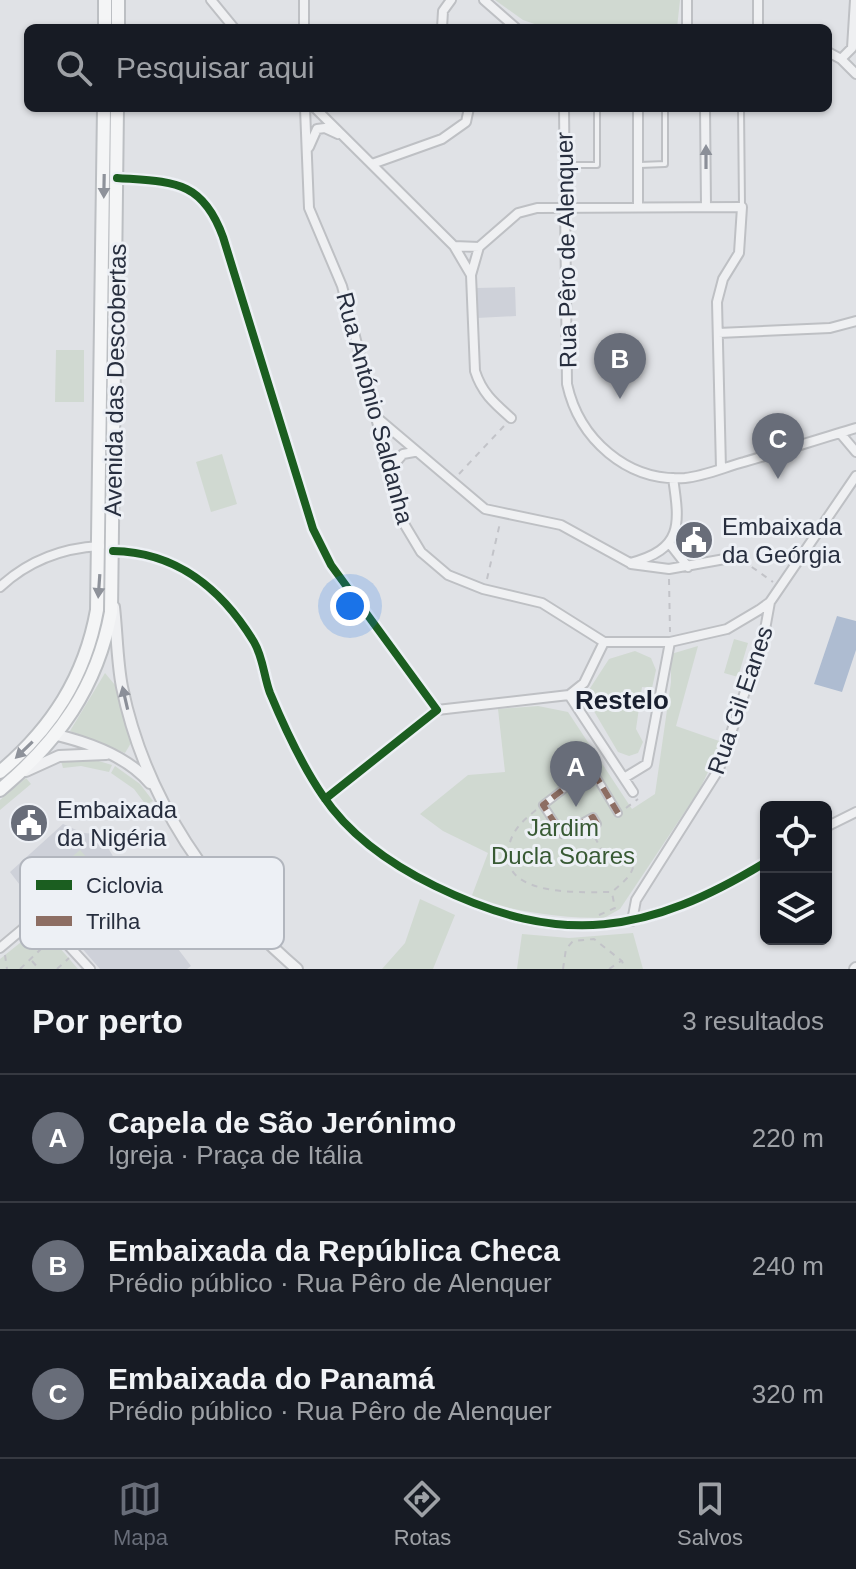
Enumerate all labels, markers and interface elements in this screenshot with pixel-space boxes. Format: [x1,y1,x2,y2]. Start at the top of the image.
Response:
search box [24,24,832,112]
icon: search [52,46,96,90]
text: Pesquisar aqui [116,51,314,84]
street label: Rua Pêro de Alenquer [550,132,582,368]
one-way arrow [700,144,712,169]
one-way arrow [98,174,110,199]
street label: Avenida das Descobertas [99,243,131,517]
street label: Rua António Saldanha [331,289,419,527]
pin: B [594,333,646,399]
pin: C [752,413,804,479]
place label: Embaixada da Geórgia [722,513,843,568]
public building icon: Embaixada da Geórgia [673,519,715,561]
one-way arrow [92,574,105,599]
your location [330,586,370,626]
street label: Rua Gil Eanes [702,622,778,778]
one-way arrow [118,685,131,710]
district label: Restelo [575,685,669,715]
one-way arrow [15,740,34,759]
pin: A [550,741,602,807]
place label: Embaixada da Nigéria [57,796,178,851]
map controls [760,801,832,945]
button: locate [760,801,832,873]
public building icon: Embaixada da Nigéria [8,802,50,844]
park label: Jardim Ducla Soares [491,814,635,869]
legend [20,857,284,949]
text: Ciclovia [86,873,164,898]
button: layers [760,873,832,945]
text: Trilha [86,909,141,934]
text: Por perto [32,1002,183,1040]
text: 3 resultados [682,1006,824,1036]
text: Capela de São Jerónimo [108,1106,456,1139]
text: A [49,1123,67,1153]
text: 220 m [752,1123,824,1153]
text: Igreja · Praça de Itália [108,1140,362,1170]
text: Embaixada da República Checa [108,1234,560,1267]
text: B [49,1251,67,1281]
text: 240 m [752,1251,824,1281]
text: Prédio público · Rua Pêro de Alenquer [108,1268,552,1298]
text: Embaixada do Panamá [108,1362,435,1395]
text: C [49,1379,67,1409]
text: 320 m [752,1379,824,1409]
text: Prédio público · Rua Pêro de Alenquer [108,1396,552,1426]
tab: Mapa [113,1477,168,1551]
tab: Rotas [394,1477,451,1551]
tab: Salvos [677,1477,743,1551]

